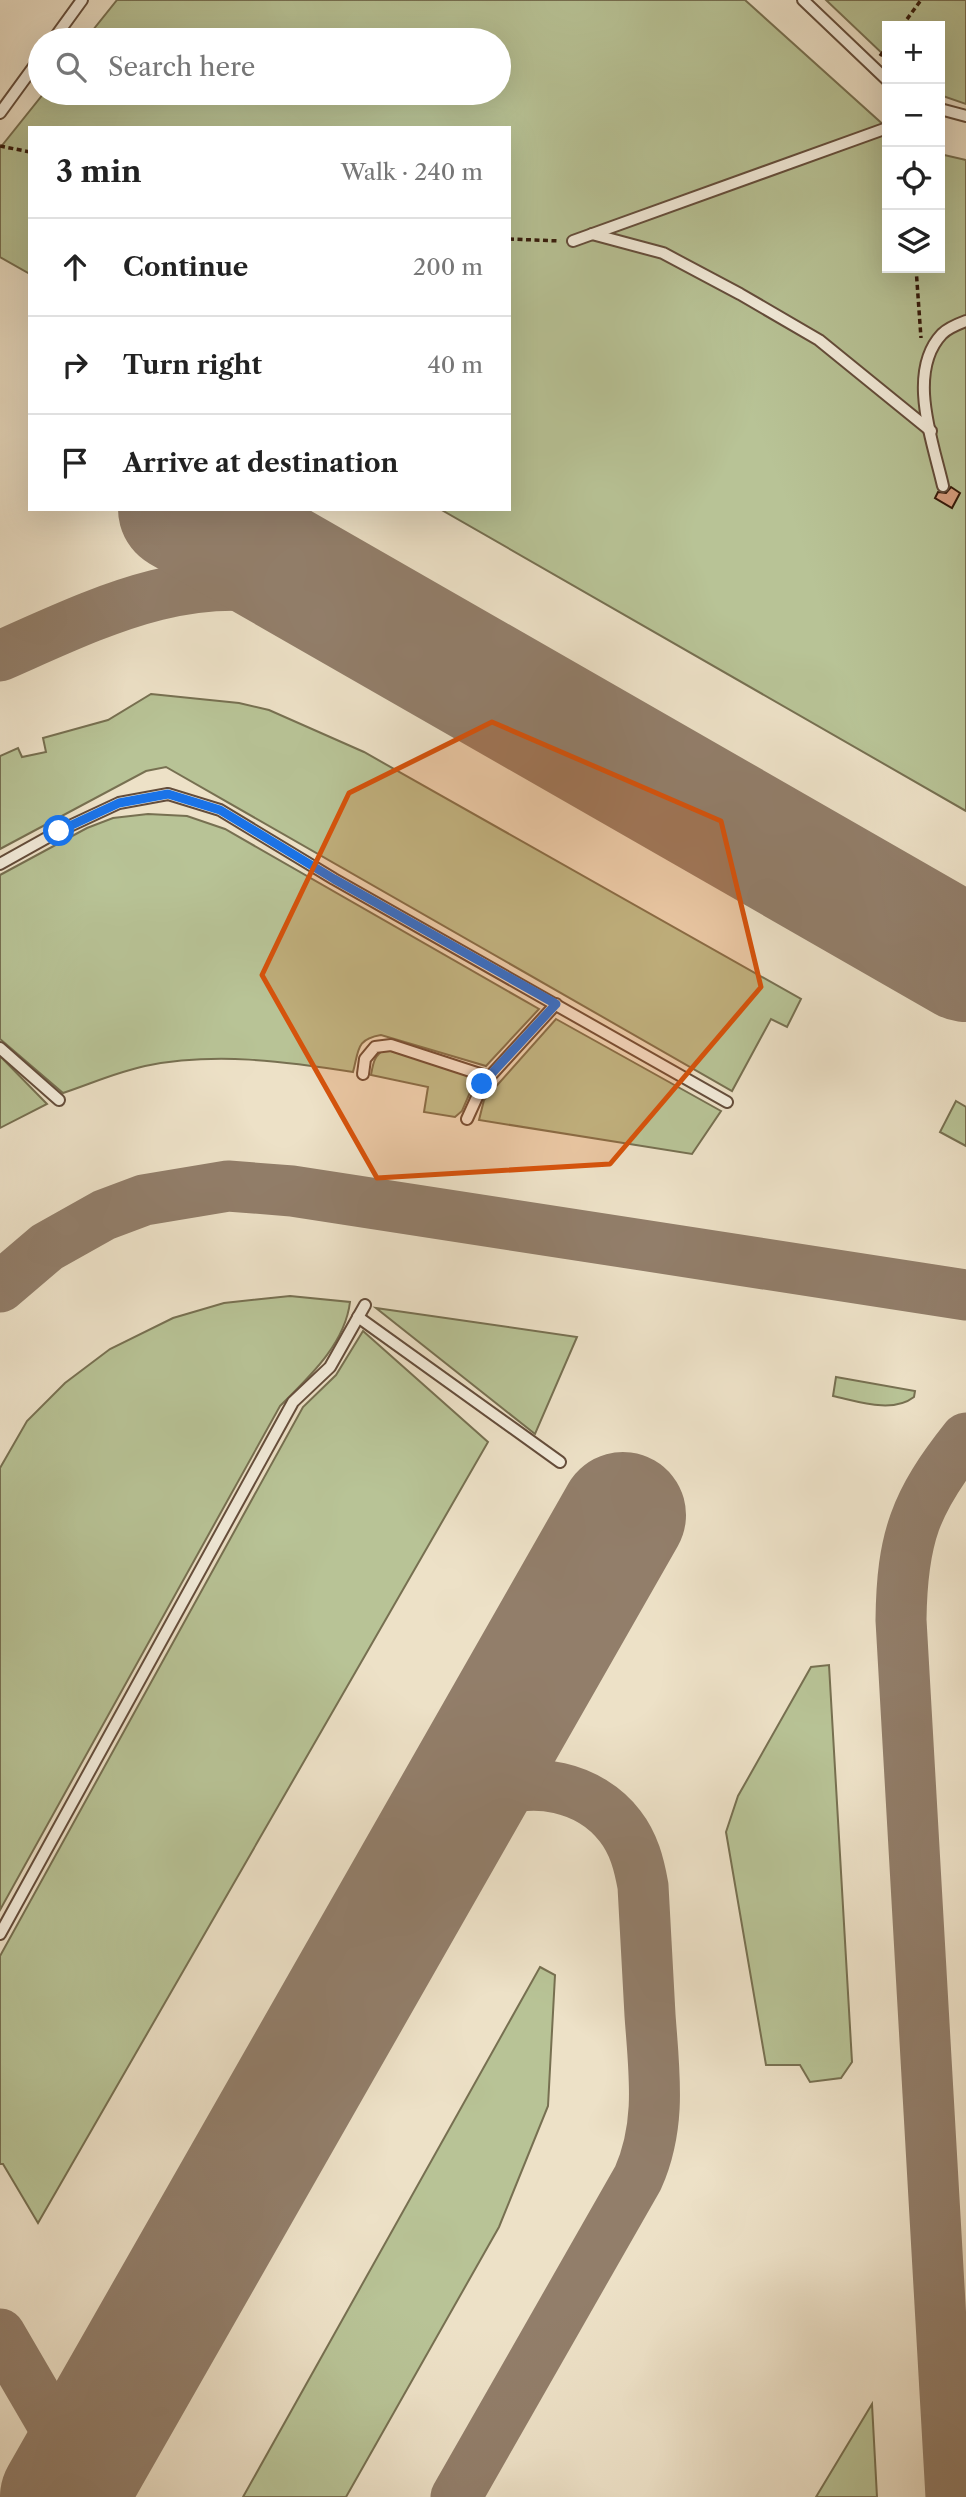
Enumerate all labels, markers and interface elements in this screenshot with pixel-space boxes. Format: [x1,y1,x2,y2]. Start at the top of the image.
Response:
map controls [882,21,945,273]
button: + [882,21,945,84]
search box [28,28,511,105]
icon: search [52,48,90,86]
text: Search here [108,51,255,83]
button: − [882,84,945,147]
button: locate [882,147,945,210]
text: 3 min [56,153,142,190]
text: Walk · 240 m [341,158,483,186]
button: layers [882,210,945,273]
icon: ahead [56,248,94,286]
text: Continue [123,251,248,283]
text: 200 m [413,253,483,281]
icon: right [56,346,94,384]
text: Turn right [123,349,262,381]
text: 40 m [428,351,483,379]
icon: arrive [56,444,94,482]
text: Arrive at destination [123,447,398,479]
route start [43,815,74,846]
route end [466,1068,497,1099]

